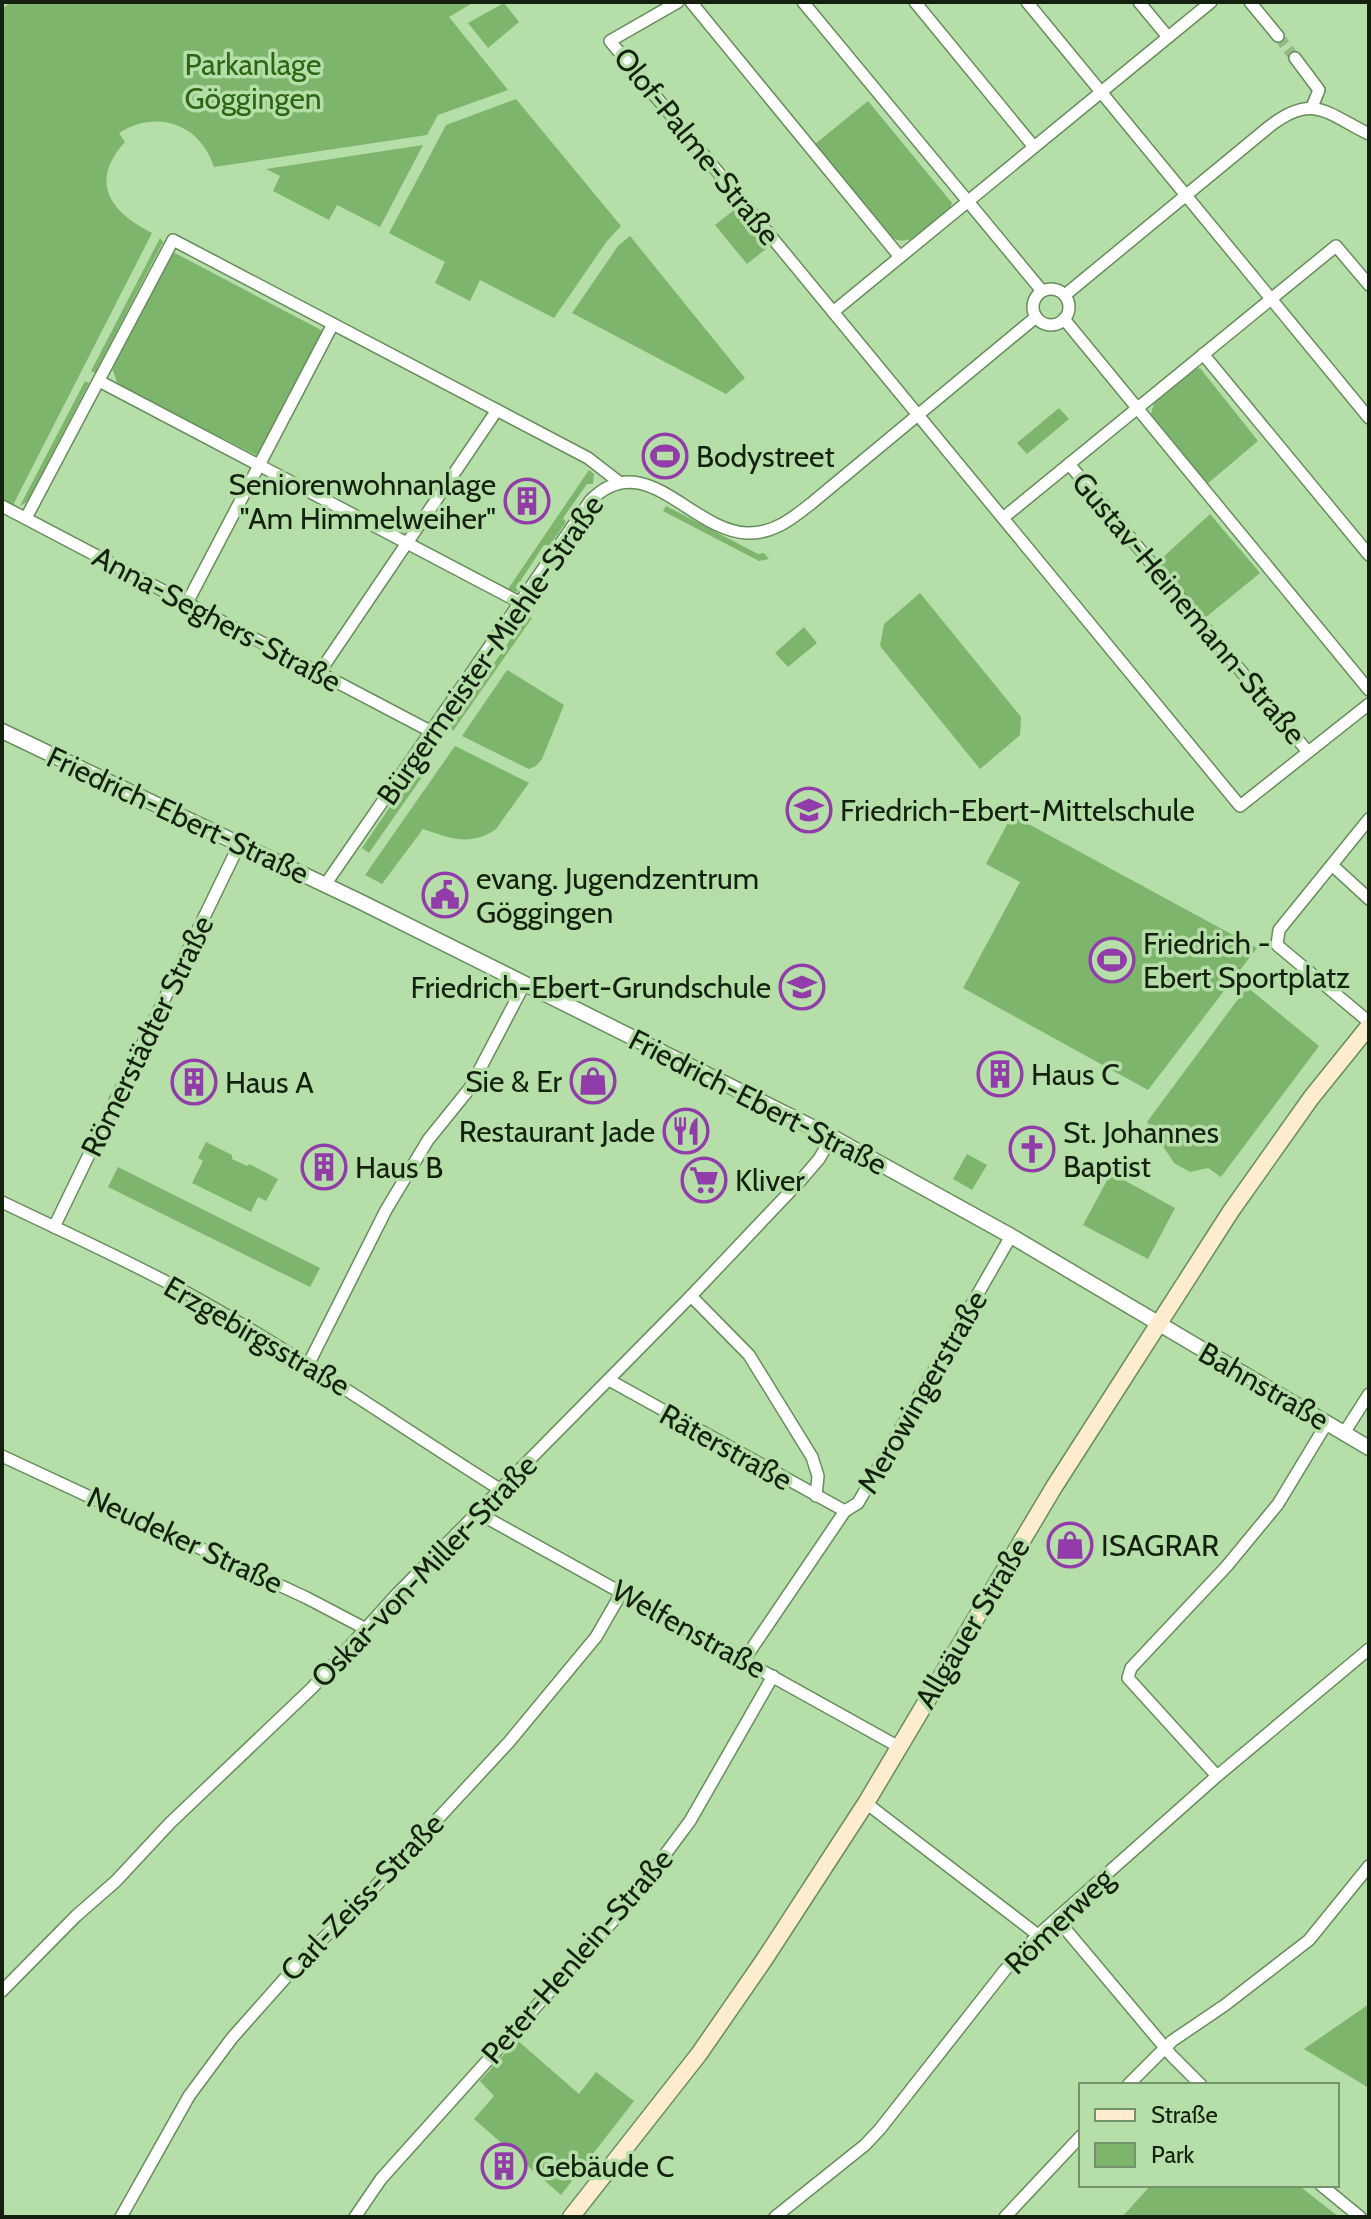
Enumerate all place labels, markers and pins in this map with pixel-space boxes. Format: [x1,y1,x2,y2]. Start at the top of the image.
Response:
sports icon: Bodystreet [641,432,689,480]
place label: Bodystreet [696,438,835,475]
place label: Seniorenwohnanlage "Am Himmelweiher" [228,466,496,537]
building icon: Seniorenwohnanlage "Am Himmelweiher" [503,477,551,525]
school or university icon: Friedrich-Ebert-Mittelschule [785,786,833,834]
place label: Friedrich-Ebert-Mittelschule [840,792,1195,829]
place label: evang. Jugendzentrum Göggingen [476,860,759,931]
public building icon: evang. Jugendzentrum Göggingen [421,871,469,919]
place label: Friedrich - Ebert Sportplatz [1143,925,1350,996]
sports icon: Friedrich - Ebert Sportplatz [1088,936,1136,984]
school or university icon: Friedrich-Ebert-Grundschule [778,963,826,1011]
place label: Friedrich-Ebert-Grundschule [411,969,771,1006]
building icon: Haus C [976,1050,1024,1098]
place label: Haus C [1031,1056,1120,1093]
shop icon: Sie & Er [569,1057,617,1105]
building icon: Haus A [170,1058,218,1106]
place label: Sie & Er [465,1063,563,1100]
place label: Haus A [225,1064,314,1101]
restaurant icon: Restaurant Jade [662,1107,710,1155]
place label: Restaurant Jade [459,1113,655,1150]
place label: St. Johannes Baptist [1063,1114,1219,1185]
church icon: St. Johannes Baptist [1008,1125,1056,1173]
building icon: Haus B [300,1143,348,1191]
place label: Haus B [355,1149,443,1186]
supermarket icon: Kliver [680,1156,728,1204]
place label: Kliver [735,1162,805,1199]
shop icon: ISAGRAR [1046,1521,1094,1569]
place label: ISAGRAR [1101,1527,1219,1564]
building icon: Gebäude C [480,2142,528,2190]
place label: Gebäude C [535,2148,674,2185]

